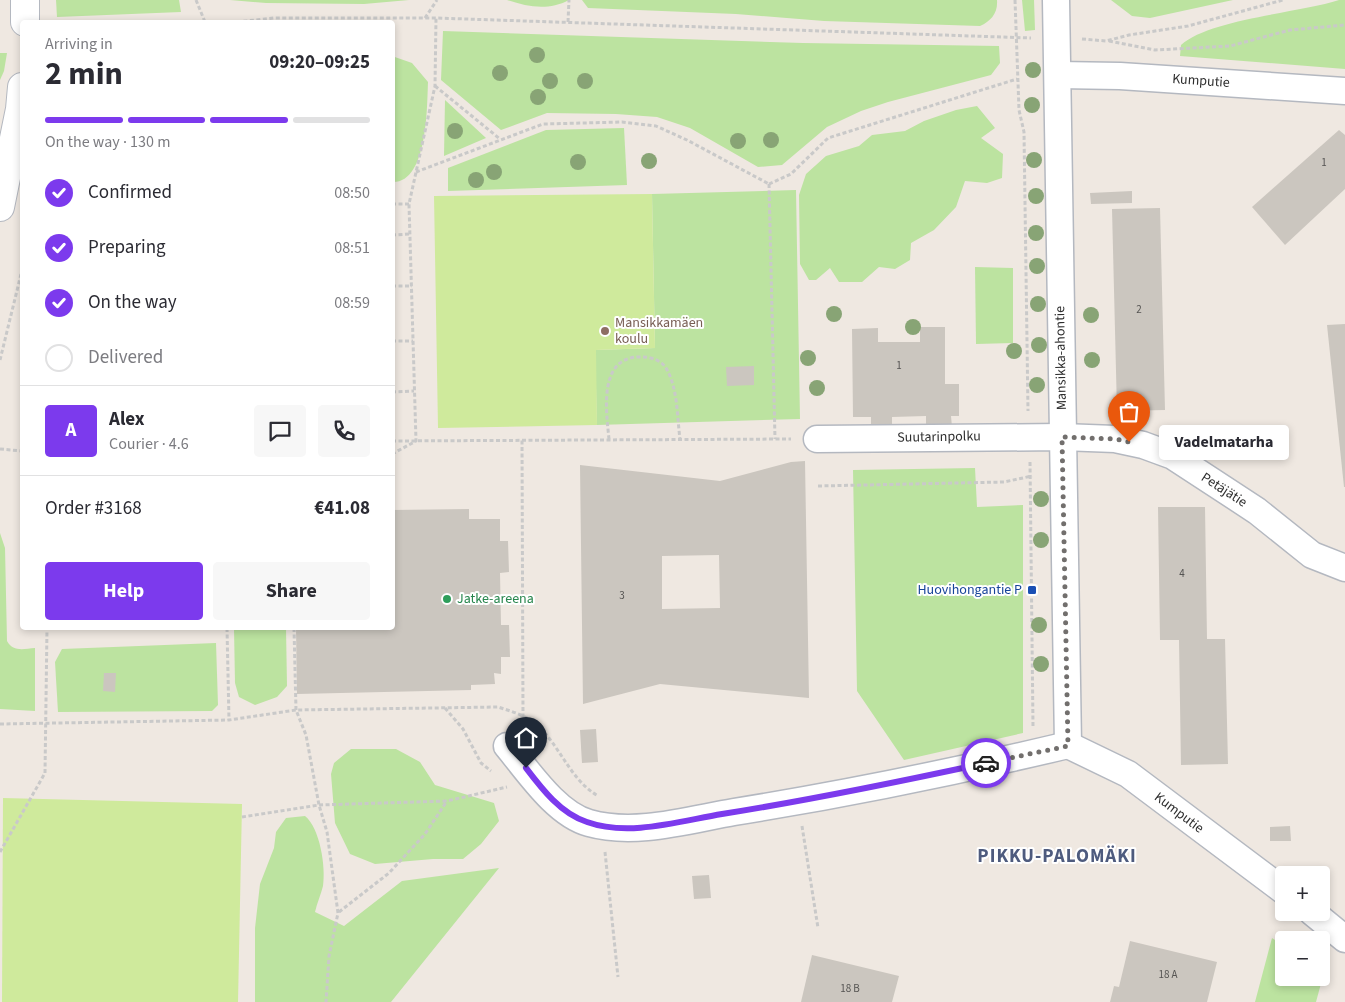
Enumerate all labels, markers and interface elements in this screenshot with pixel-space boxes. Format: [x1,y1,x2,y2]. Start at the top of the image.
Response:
text: Arriving in [45,33,113,55]
text: 09:20–09:25 [269,49,370,76]
text: 2 min [45,51,123,97]
street label: Kumputie [1172,69,1230,93]
text: On the way · 130 m [45,131,170,153]
house number: 1 [1321,155,1327,170]
icon: check [45,179,73,207]
text: Confirmed [88,179,172,206]
text: 08:50 [334,182,370,204]
icon: check [45,234,73,262]
text: Preparing [88,234,166,261]
text: 08:51 [334,237,370,259]
icon: check [45,289,73,317]
text: On the way [88,289,177,316]
text: 08:59 [334,292,370,314]
house number: 2 [1136,302,1142,317]
street label: Mansikka-ahontie [1050,306,1072,410]
place label: Mansikkamäen koulu [615,313,703,349]
marker: Mansikkamäen koulu [599,325,611,337]
text: Delivered [88,344,163,371]
house number: 1 [896,358,902,373]
pin [1108,391,1150,442]
icon: bag [1115,398,1143,426]
button: chat [254,405,306,457]
button: phone [318,405,370,457]
text: Alex [109,406,145,433]
text: A [66,417,76,444]
callout: Vadelmatarha [1159,424,1289,460]
street label: Suutarinpolku [897,426,981,448]
text: Vadelmatarha [1175,431,1273,453]
text: Courier · 4.6 [109,433,189,455]
street label: Petäjätie [1197,468,1251,512]
text: Order #3168 [45,495,142,522]
text: €41.08 [314,495,370,522]
button: Help [45,562,203,620]
button: Share [213,562,370,620]
house number: 4 [1179,566,1185,581]
place label: Huovihongantie P [917,580,1022,600]
marker: Huovihongantie P [1026,584,1038,596]
house number: 3 [619,588,625,603]
place label: Jatke-areena [457,589,534,609]
marker: Jatke-areena [441,593,453,605]
pin [505,717,547,768]
icon: home [512,724,540,752]
courier [961,738,1011,788]
icon: car [972,749,1000,777]
street label: Kumputie [1150,788,1208,838]
district label: PIKKU-PALOMÄKI [977,843,1137,870]
map controls [1275,866,1330,986]
button: + [1275,866,1330,921]
button: − [1275,931,1330,986]
house number: 18 A [1158,967,1178,982]
house number: 18 B [840,981,860,996]

